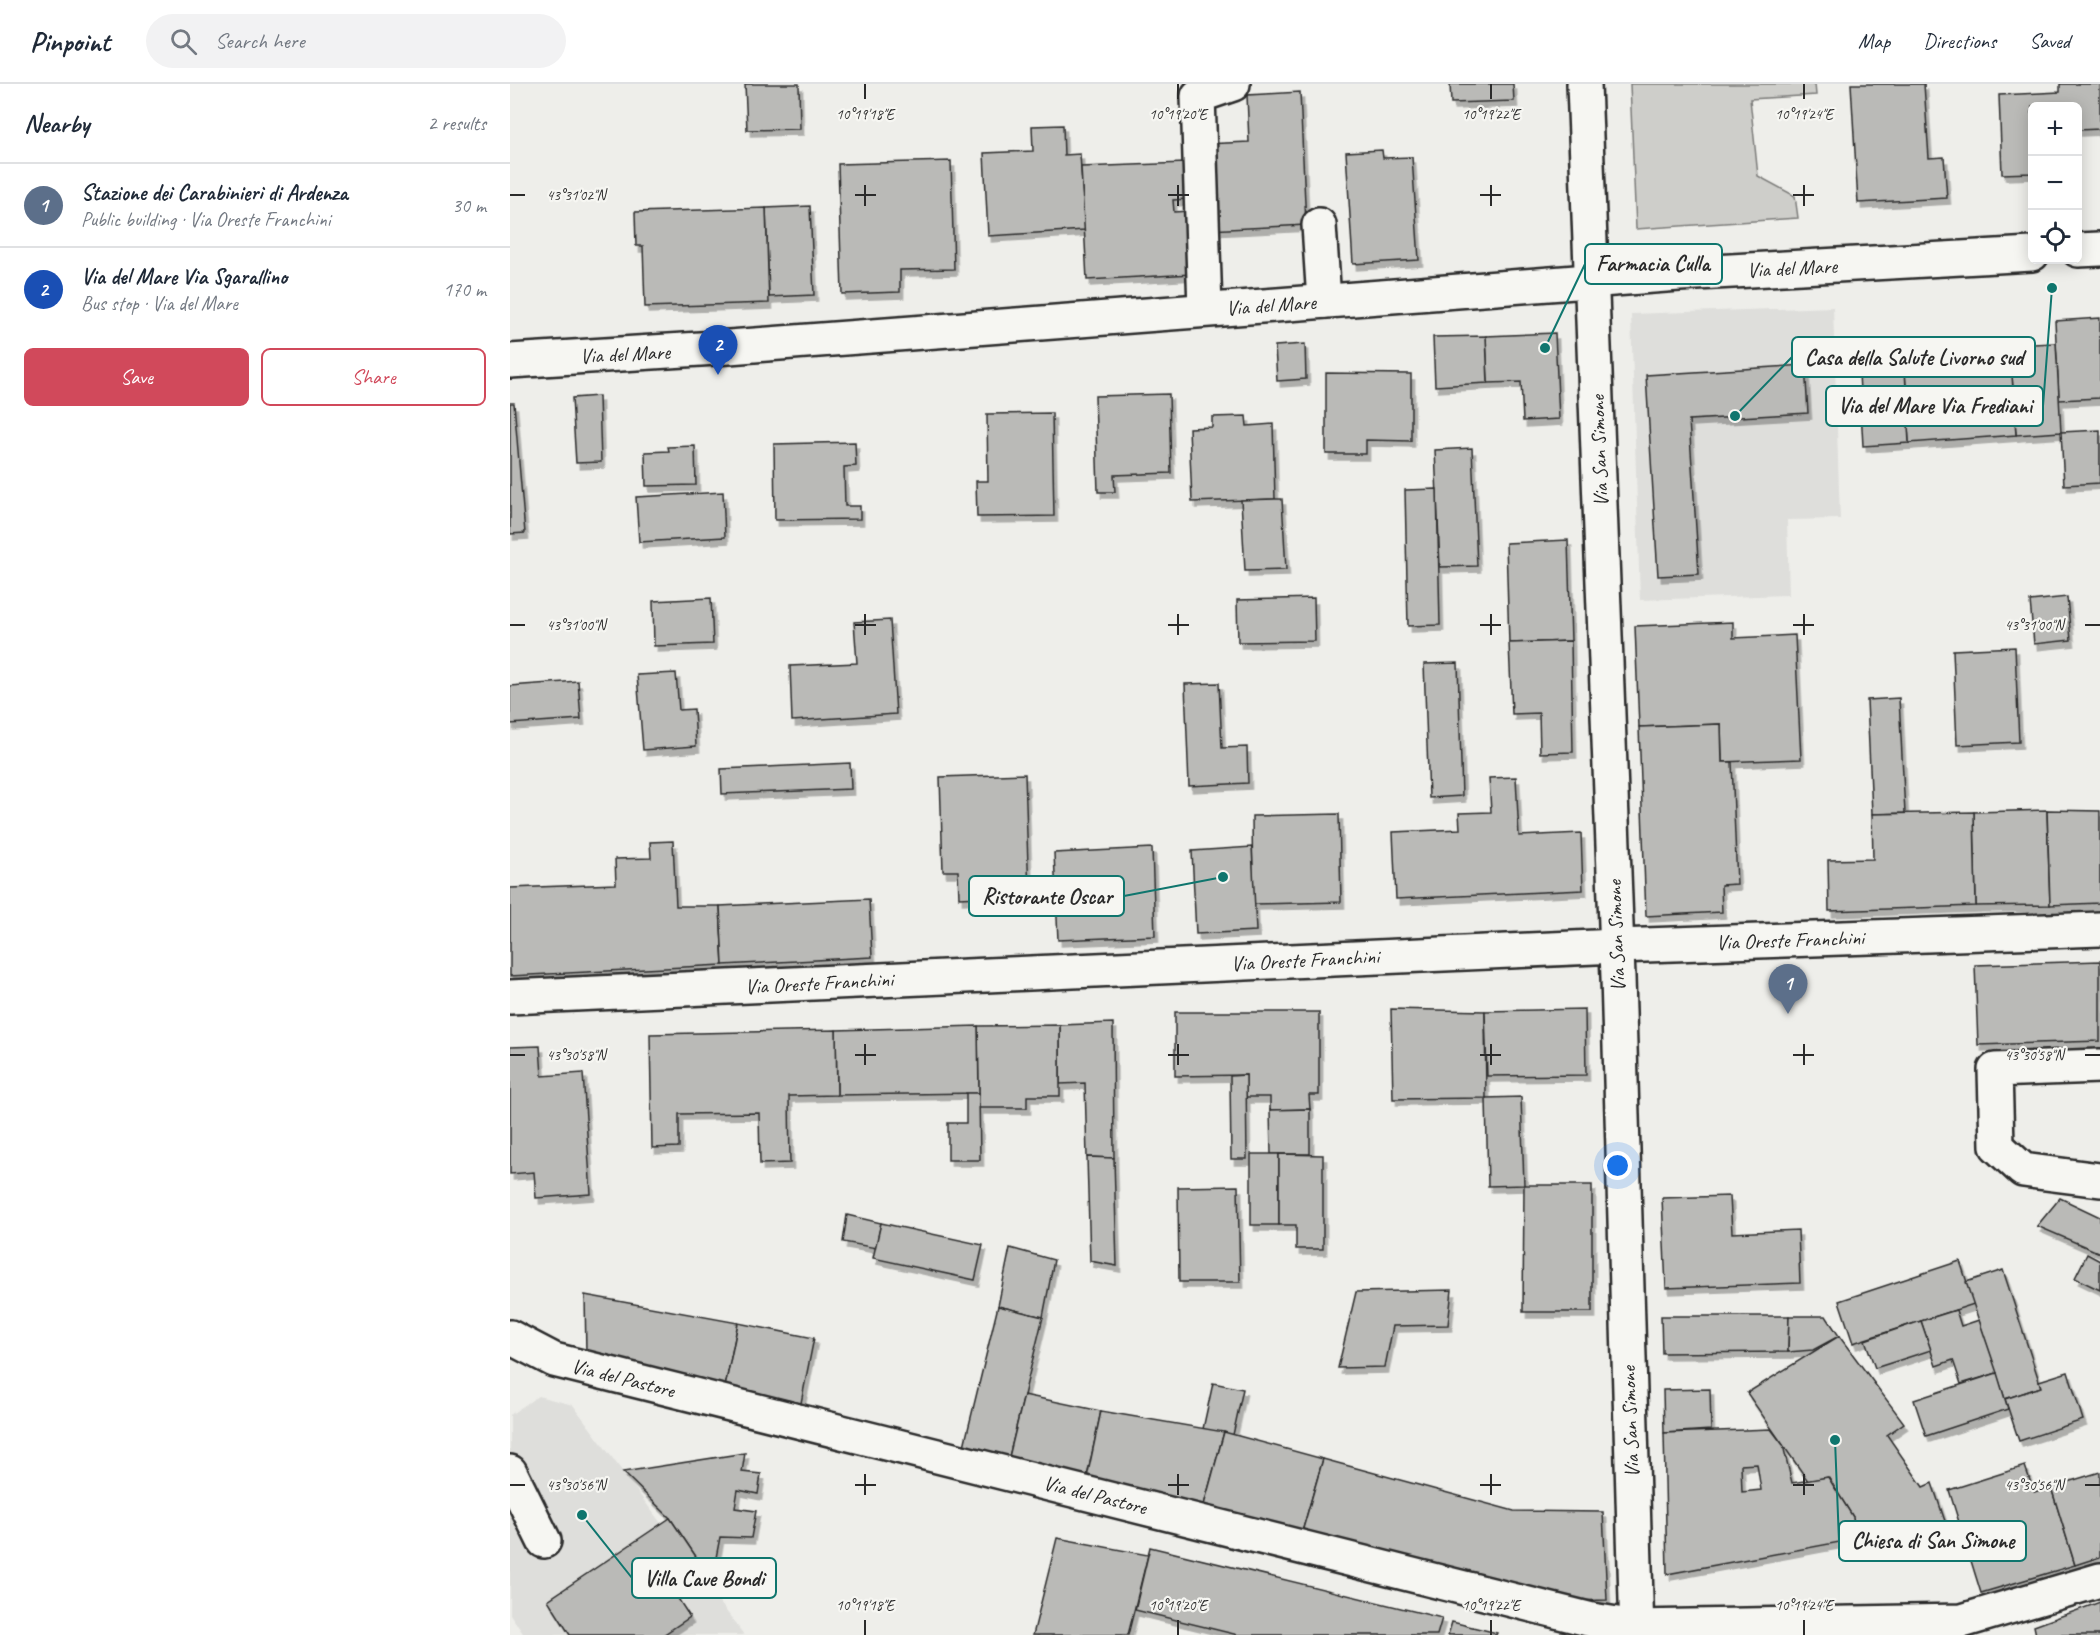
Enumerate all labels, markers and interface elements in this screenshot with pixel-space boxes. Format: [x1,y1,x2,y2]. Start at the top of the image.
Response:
search box [146,14,566,68]
text: Pinpoint [30,24,110,59]
icon: search [167,25,200,58]
text: Search here [215,27,305,55]
text: Map [1858,28,1890,54]
text: Directions [1923,28,1996,54]
text: Saved [2029,28,2070,54]
map controls [2028,102,2082,264]
button: + [2028,102,2082,156]
text: 10°19'18"E [836,105,896,124]
text: 10°19'20"E [1149,105,1209,124]
text: 10°19'22"E [1462,105,1522,124]
text: 10°19'24"E [1775,105,1835,124]
text: Nearby [24,107,89,140]
text: 2 results [427,111,486,136]
button: − [2028,156,2082,210]
text: Stazione dei Carabinieri di Ardenza [81,179,348,207]
text: 43°31'02"N [546,186,609,205]
text: 1 [39,193,48,218]
text: 30 m [452,193,486,218]
text: Public building · Via Oreste Franchini [81,207,330,232]
button: locate [2028,210,2082,264]
callout: Farmacia Culla [1585,244,1722,284]
text: Farmacia Culla [1596,250,1711,278]
street label: Via del Mare [1746,253,1839,283]
text: Via del Mare Via Sgarallino [81,263,287,291]
text: 2 [39,277,48,302]
text: 170 m [443,277,486,302]
street label: Via del Mare [1225,289,1318,321]
text: Bus stop · Via del Mare [81,291,238,316]
pin: 2 [698,326,738,375]
callout: Casa della Salute Livorno sud [1792,337,2035,377]
street label: Via del Mare [579,339,672,369]
text: Casa della Salute Livorno sud [1805,344,2027,372]
button: Save [24,348,249,406]
button: Share [261,348,486,406]
callout: Via del Mare Via Frediani [1826,386,2043,426]
text: Via del Mare Via Frediani [1838,392,2035,420]
street label: Via San Simone [1584,394,1614,507]
text: 43°31'00"N [546,616,609,635]
text: 43°31'00"N [2004,616,2067,635]
callout: Ristorante Oscar [969,876,1124,916]
street label: Via San Simone [1601,879,1631,992]
text: Ristorante Oscar [982,883,1114,911]
street label: Via Oreste Franchini [1715,924,1868,956]
street label: Via Oreste Franchini [1230,943,1383,977]
pin: 1 [1768,964,1808,1014]
street label: Via Oreste Franchini [744,966,897,1000]
text: 43°30'58"N [546,1046,609,1065]
text: 43°30'58"N [2004,1046,2067,1065]
your location [1603,1151,1632,1180]
street label: Via del Pastore [569,1353,678,1404]
street label: Via San Simone [1615,1365,1645,1478]
street label: Via del Pastore [1041,1470,1150,1521]
text: 43°30'56"N [546,1476,609,1495]
text: 43°30'56"N [2004,1476,2067,1495]
callout: Chiesa di San Simone [1839,1521,2026,1561]
text: Chiesa di San Simone [1852,1527,2016,1555]
callout: Villa Cave Bondi [632,1558,776,1598]
text: Villa Cave Bondi [644,1565,767,1593]
text: 10°19'18"E [836,1596,896,1615]
text: 10°19'20"E [1149,1596,1209,1615]
text: 10°19'22"E [1462,1596,1522,1615]
text: 10°19'24"E [1775,1596,1835,1615]

